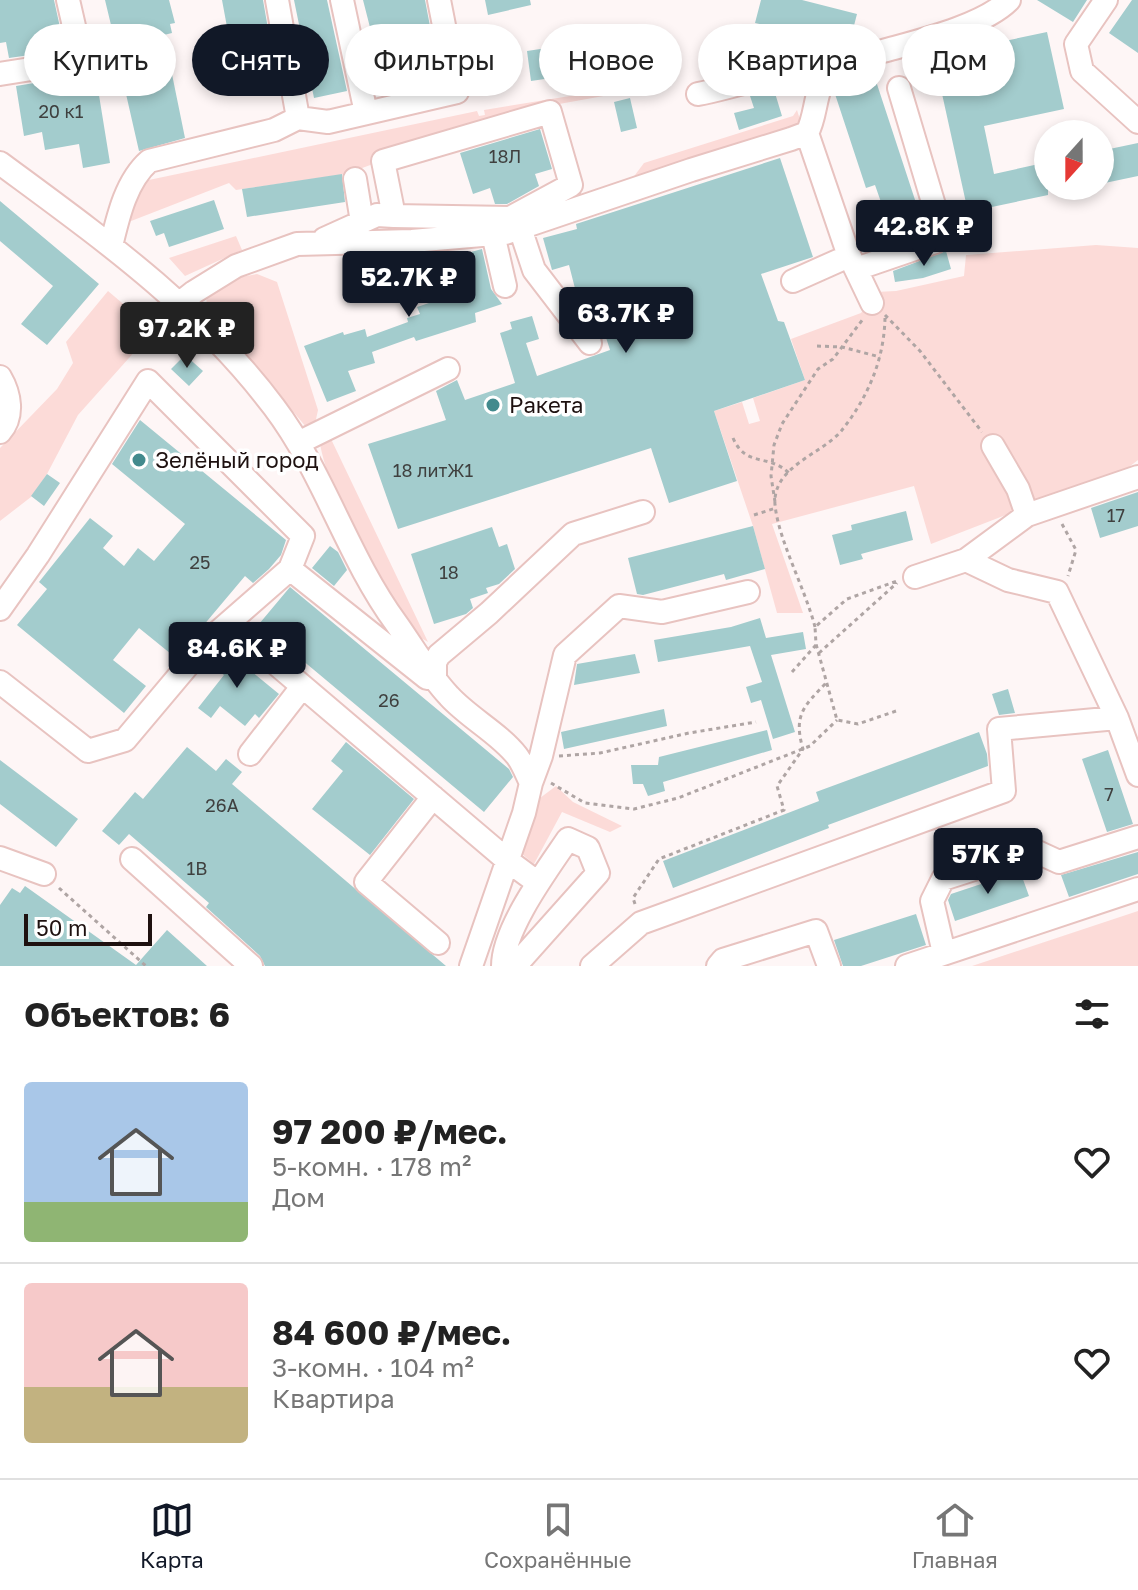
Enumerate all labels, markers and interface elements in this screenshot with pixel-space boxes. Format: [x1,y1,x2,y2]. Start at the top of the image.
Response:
chip: Купить [24,24,176,96]
chip: Снять [192,24,329,96]
chip: Фильтры [345,24,523,96]
chip: Новое [539,24,682,96]
chip: Квартира [698,24,886,96]
chip: Дом [902,24,1015,96]
house number: 20 к1 [38,100,84,122]
north arrow [1034,120,1114,200]
map controls [1034,120,1114,200]
house number: 18Л [489,145,521,167]
pin: 42.8K ₽ [850,200,998,268]
text: 42.8K ₽ [874,210,974,241]
pin: 52.7K ₽ [335,251,483,319]
text: 52.7K ₽ [360,261,458,292]
pin: 63.7K ₽ [552,287,700,355]
text: 63.7K ₽ [577,297,675,328]
pin: 97.2K ₽ [113,302,261,370]
text: 97.2K ₽ [138,312,236,343]
place label: Ракета [509,391,583,418]
marker: Ракета [484,396,502,414]
place label: Зелёный город [155,446,319,473]
marker: Зелёный город [130,451,148,469]
house number: 18 литЖ1 [393,459,474,481]
house number: 17 [1107,504,1125,526]
house number: 25 [190,551,210,573]
house number: 18 [439,561,459,583]
pin: 84.6K ₽ [163,622,311,690]
text: 84.6K ₽ [187,632,287,663]
house number: 26 [378,689,400,711]
house number: 7 [1104,783,1114,805]
house number: 26А [205,794,239,816]
pin: 57K ₽ [932,828,1044,896]
text: 57K ₽ [952,838,1024,869]
house number: 1В [187,857,207,879]
scale bar [24,910,152,946]
text: 50 m [36,914,87,941]
icon: filters [1070,992,1114,1036]
text: Объектов: 6 [24,994,230,1034]
text: 97 200 ₽/мес. [272,1111,508,1151]
icon: home [88,1114,184,1210]
icon: heart [1070,1140,1114,1184]
text: 5-комн. · 178 m² [272,1151,471,1182]
text: Дом [272,1182,325,1213]
text: 84 600 ₽/мес. [272,1312,511,1352]
icon: home [88,1315,184,1411]
icon: heart [1070,1341,1114,1385]
text: 3-комн. · 104 m² [272,1352,474,1383]
text: Квартира [272,1383,395,1414]
tab: Карта [140,1498,204,1573]
tab: Сохранённые [484,1498,632,1573]
tab: Главная [912,1498,998,1573]

